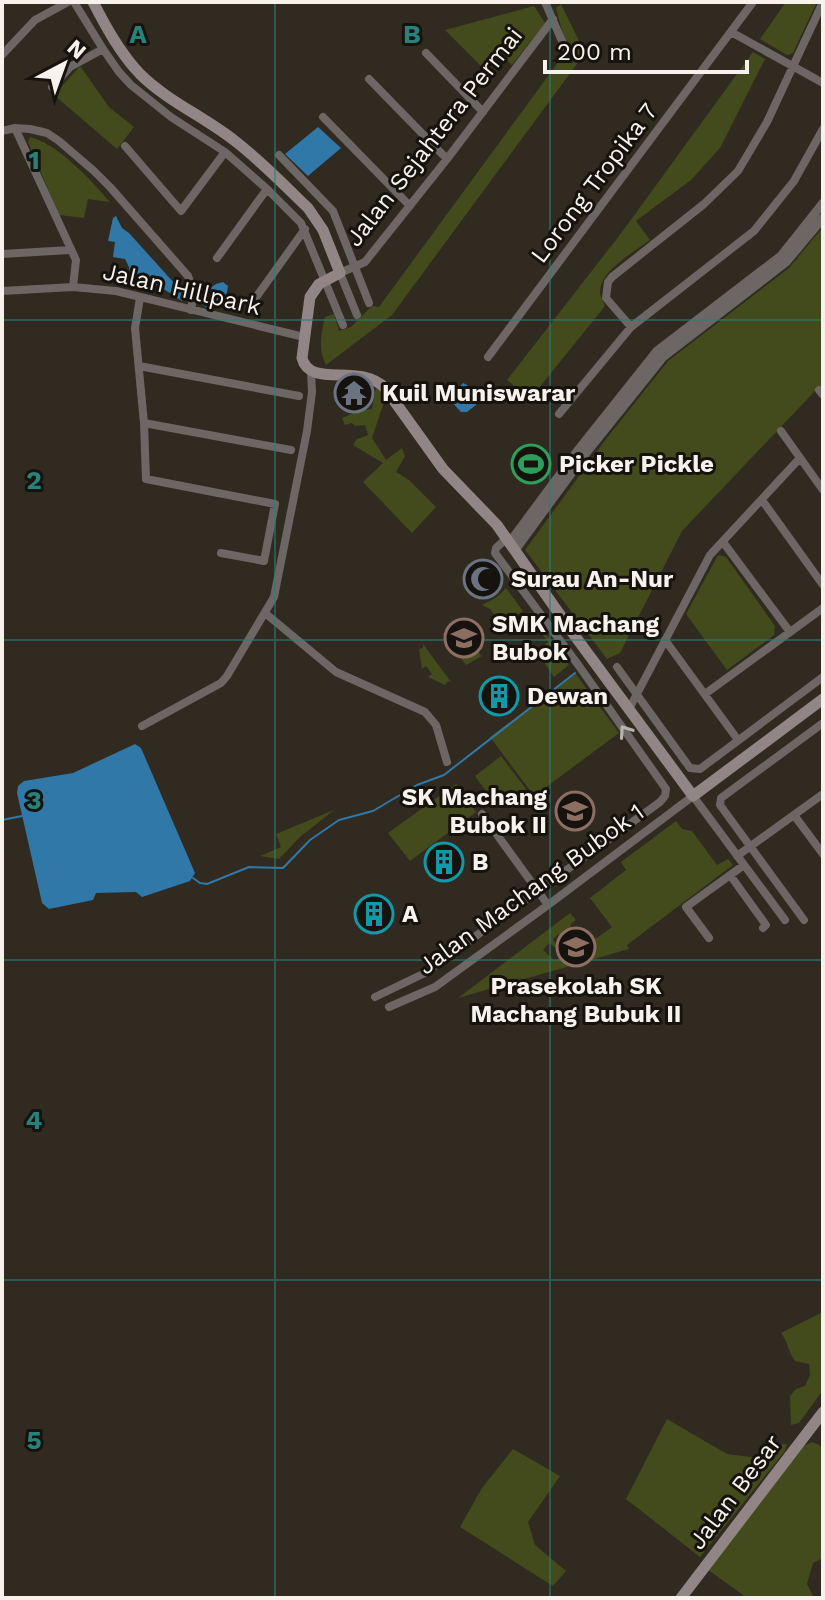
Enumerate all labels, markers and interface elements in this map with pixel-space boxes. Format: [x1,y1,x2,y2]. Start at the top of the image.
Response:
text: A [129,19,147,49]
text: B [403,19,421,49]
street label: Jalan Sejahtera Permai [340,22,528,252]
north arrow [24,24,104,104]
scale bar [545,24,747,74]
text: N [62,34,91,64]
text: 200 m [557,38,632,66]
street label: Lorong Tropika 7 [525,98,663,268]
text: 1 [28,145,40,175]
street label: Jalan Hillpark [100,257,264,321]
temple icon: Kuil Muniswarar [333,372,375,414]
place label: Kuil Muniswarar [382,379,576,407]
sports icon: Picker Pickle [510,443,552,485]
place label: Picker Pickle [559,450,714,478]
text: 2 [26,465,42,495]
mosque icon: Surau An-Nur [462,558,504,600]
place label: Surau An-Nur [511,565,674,593]
place label: SMK Machang Bubok [492,610,660,666]
school or university icon: SMK Machang Bubok [443,617,485,659]
building icon: Dewan [478,675,520,717]
place label: Dewan [527,682,608,710]
one-way arrow [620,725,635,739]
place label: SK Machang Bubok II [402,783,548,839]
text: 3 [26,785,42,815]
school or university icon: SK Machang Bubok II [554,790,596,832]
street label: Jalan Machang Bubok 1 [413,798,649,980]
building icon: B [423,841,465,883]
place label: B [472,848,488,876]
building icon: A [353,893,395,935]
place label: A [402,900,419,928]
school or university icon: Prasekolah SK Machang Bubuk II [555,926,597,968]
place label: Prasekolah SK Machang Bubuk II [470,972,682,1028]
text: 4 [26,1105,43,1135]
text: 5 [26,1425,42,1455]
street label: Jalan Besar [683,1429,787,1555]

